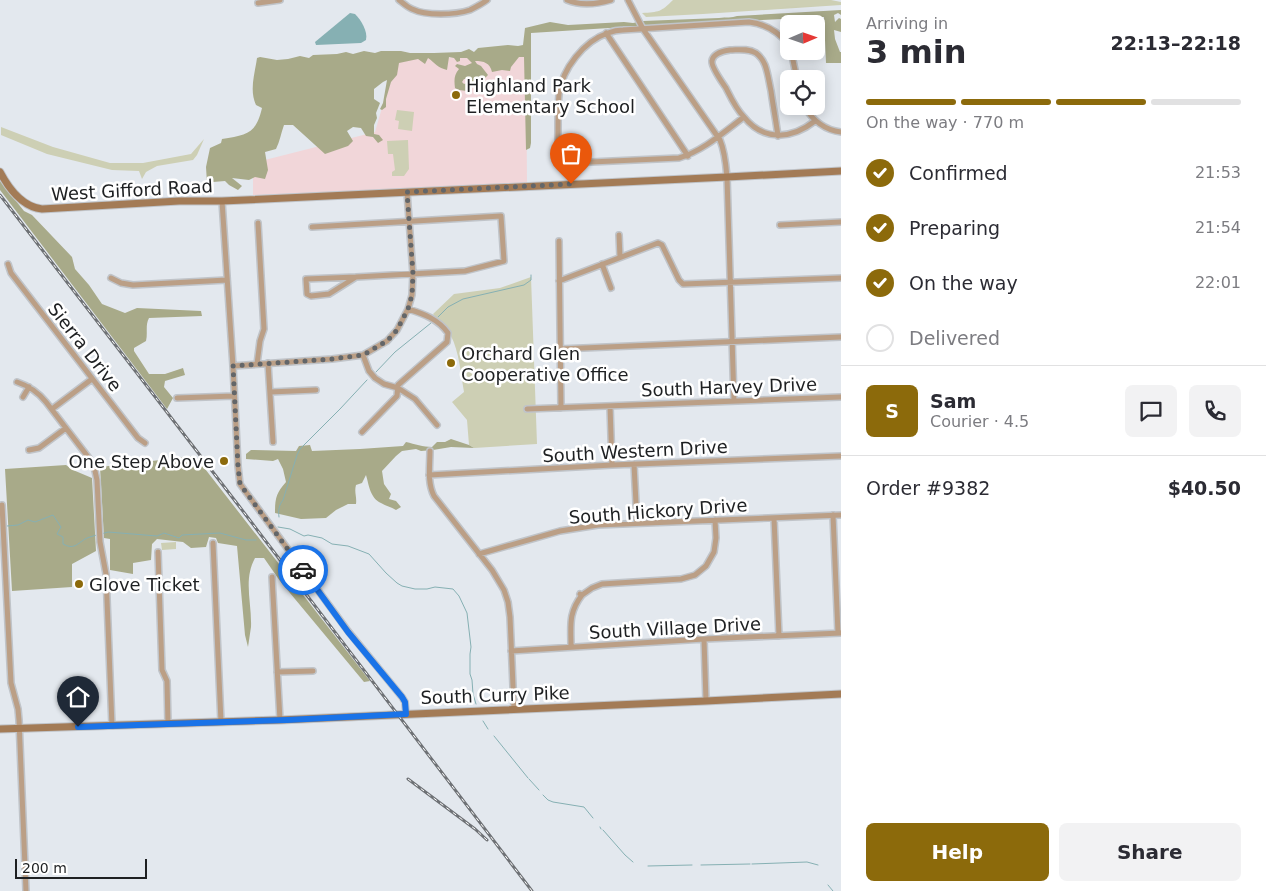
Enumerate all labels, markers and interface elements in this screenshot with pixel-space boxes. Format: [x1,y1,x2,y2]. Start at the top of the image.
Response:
text: Arriving in [866,14,948,33]
north arrow [780,15,825,60]
map controls [780,15,825,115]
text: 22:13–22:18 [1111,32,1241,54]
text: 3 min [866,33,967,71]
button: locate [780,70,825,115]
place label: Highland Park Elementary School [466,75,635,117]
marker: Highland Park Elementary School [450,89,462,101]
text: On the way · 770 m [866,113,1024,132]
pin [550,133,592,184]
icon: bag [557,140,585,168]
icon: check [866,159,894,187]
text: Confirmed [909,162,1008,184]
text: 21:53 [1195,163,1241,182]
street label: West Gifford Road [51,175,213,205]
icon: check [866,214,894,242]
text: Preparing [909,217,1000,239]
text: 21:54 [1195,218,1241,237]
icon: check [866,269,894,297]
text: On the way [909,272,1018,294]
text: 22:01 [1195,273,1241,292]
street label: Sierra Drive [44,298,126,396]
text: Delivered [909,327,1000,349]
place label: Orchard Glen Cooperative Office [461,343,629,385]
marker: Orchard Glen Cooperative Office [445,357,457,369]
street label: South Harvey Drive [641,373,817,401]
button: chat [1125,385,1177,437]
button: phone [1189,385,1241,437]
text: Sam [930,390,976,412]
text: S [885,400,899,422]
text: Courier · 4.5 [930,412,1029,431]
street label: South Western Drive [542,436,728,466]
place label: One Step Above [68,451,214,472]
marker: One Step Above [218,455,230,467]
text: Order #9382 [866,477,990,499]
text: $40.50 [1168,477,1241,499]
street label: South Hickory Drive [568,494,748,528]
courier [278,545,328,595]
icon: car [289,556,317,584]
place label: Glove Ticket [89,574,200,595]
marker: Glove Ticket [73,578,85,590]
street label: South Village Drive [588,613,762,643]
pin [57,676,99,727]
street label: South Curry Pike [420,682,570,708]
icon: home [64,683,92,711]
button: Help [866,823,1049,881]
button: Share [1059,823,1241,881]
scale bar [15,856,148,879]
text: 200 m [22,860,67,876]

